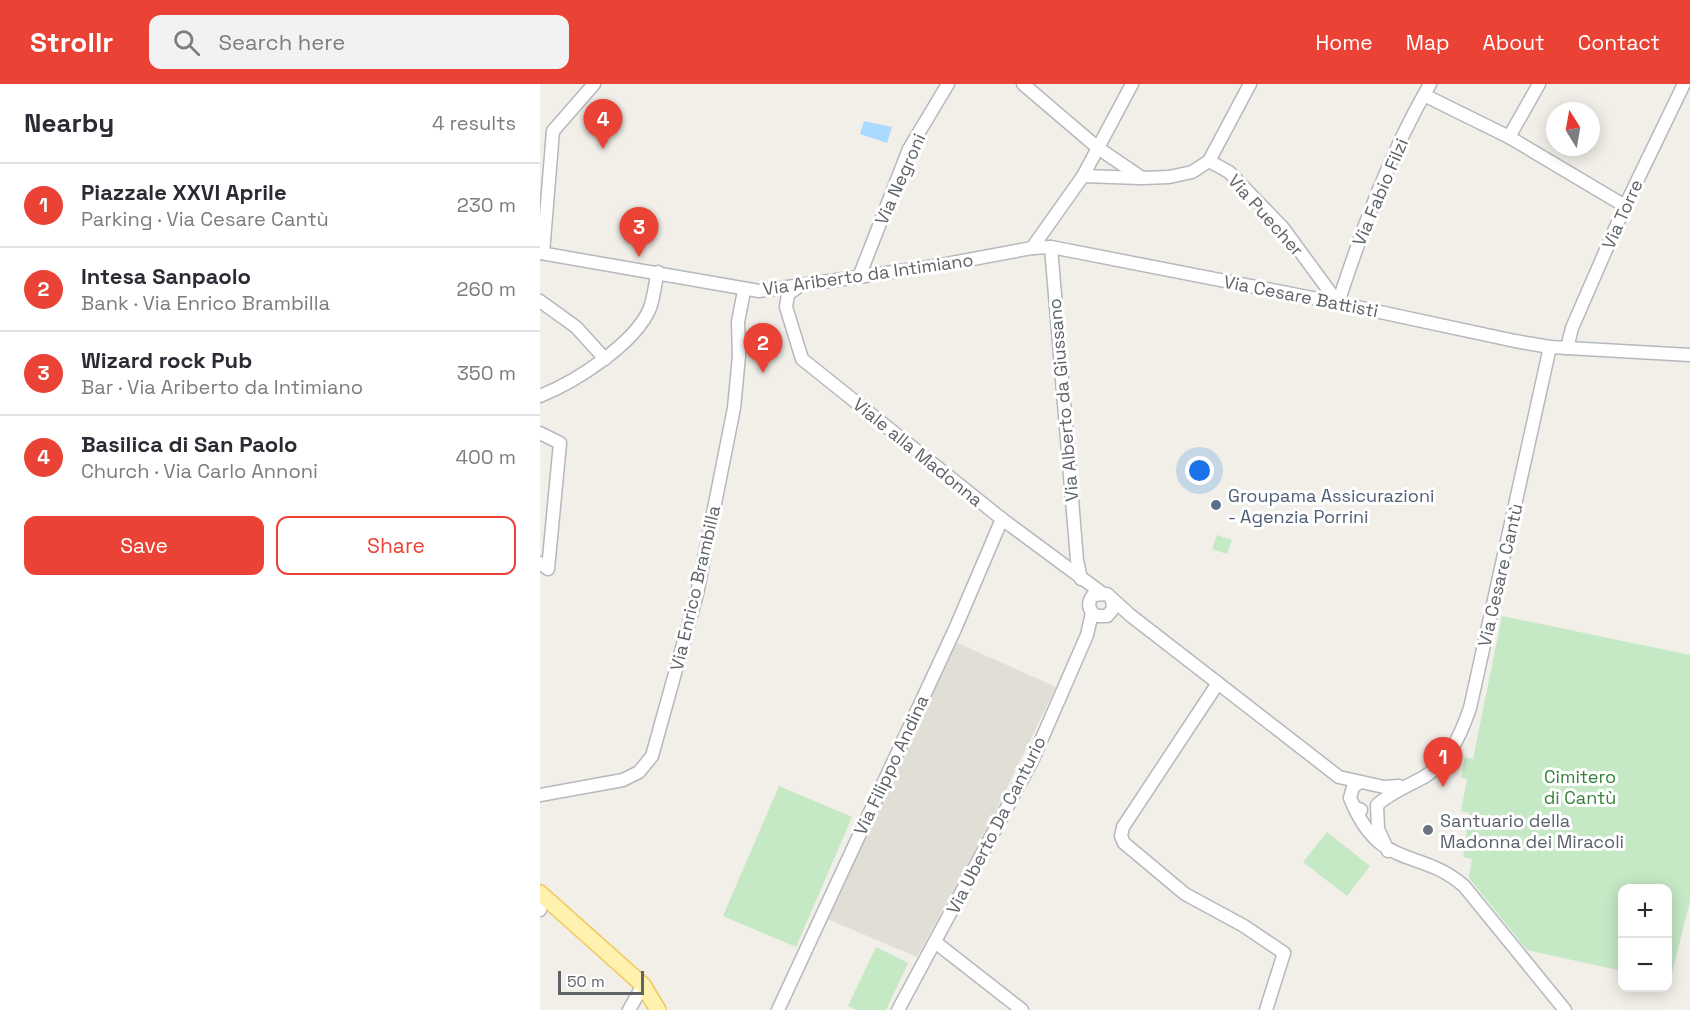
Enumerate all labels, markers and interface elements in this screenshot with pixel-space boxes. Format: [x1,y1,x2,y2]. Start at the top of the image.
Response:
search box [149,15,569,69]
text: Strollr [30,24,113,60]
icon: search [170,26,203,59]
text: Search here [218,28,345,56]
text: Home [1315,29,1373,56]
text: Map [1406,29,1450,56]
text: About [1483,29,1545,56]
text: Contact [1578,29,1660,56]
pin: 4 [584,100,622,149]
north arrow [1546,102,1600,156]
text: Nearby [24,106,114,140]
text: 4 results [432,110,516,136]
street label: Via Negroni [870,130,930,228]
street label: Via Fabio Filzi [1347,135,1413,249]
street label: Via Puecher [1223,169,1309,261]
street label: Via Torre [1596,176,1648,252]
text: Piazzale XXVI Aprile [81,178,287,206]
text: 1 [39,192,48,218]
text: 230 m [457,192,516,218]
text: Parking · Via Cesare Cantù [81,206,329,232]
pin: 3 [620,208,658,257]
street label: Via Ariberto da Intimiano [761,248,975,300]
text: Intesa Sanpaolo [81,262,251,290]
street label: Via Cesare Battisti [1222,270,1380,322]
text: 2 [38,276,49,302]
text: 260 m [457,276,516,302]
text: Bank · Via Enrico Brambilla [81,290,330,316]
street label: Via Alberto da Giussano [1043,297,1083,503]
pin: 2 [744,324,782,373]
text: Wizard rock Pub [81,346,252,374]
text: 3 [37,360,50,386]
text: 350 m [457,360,516,386]
text: Bar · Via Ariberto da Intimiano [81,374,363,400]
street label: Viale alla Madonna [848,393,988,511]
text: Basilica di San Paolo [81,430,298,458]
text: 4 [37,444,50,470]
text: 400 m [456,444,516,470]
your location [1185,456,1214,485]
text: Church · Via Carlo Annoni [81,458,318,484]
place label: Groupama Assicurazioni - Agenzia Porrini [1228,484,1434,528]
marker: Groupama Assicurazioni - Agenzia Porrini [1209,498,1223,512]
street label: Via Cesare Cantù [1472,501,1528,649]
street label: Via Enrico Brambilla [665,503,725,673]
button: Save [24,516,264,575]
button: Share [276,516,516,575]
street label: Via Filippo Andina [848,691,934,839]
street label: Via Uberto Da Canturio [941,732,1051,918]
pin: 1 [1424,738,1462,787]
park label: Cimitero di Cantù [1544,765,1616,809]
place label: Santuario della Madonna dei Miracoli [1440,809,1624,853]
marker: Santuario della Madonna dei Miracoli [1421,823,1435,837]
map controls [1618,884,1672,992]
button: + [1618,884,1672,938]
button: − [1618,938,1672,992]
scale bar [558,968,644,996]
text: 50 m [567,971,605,992]

